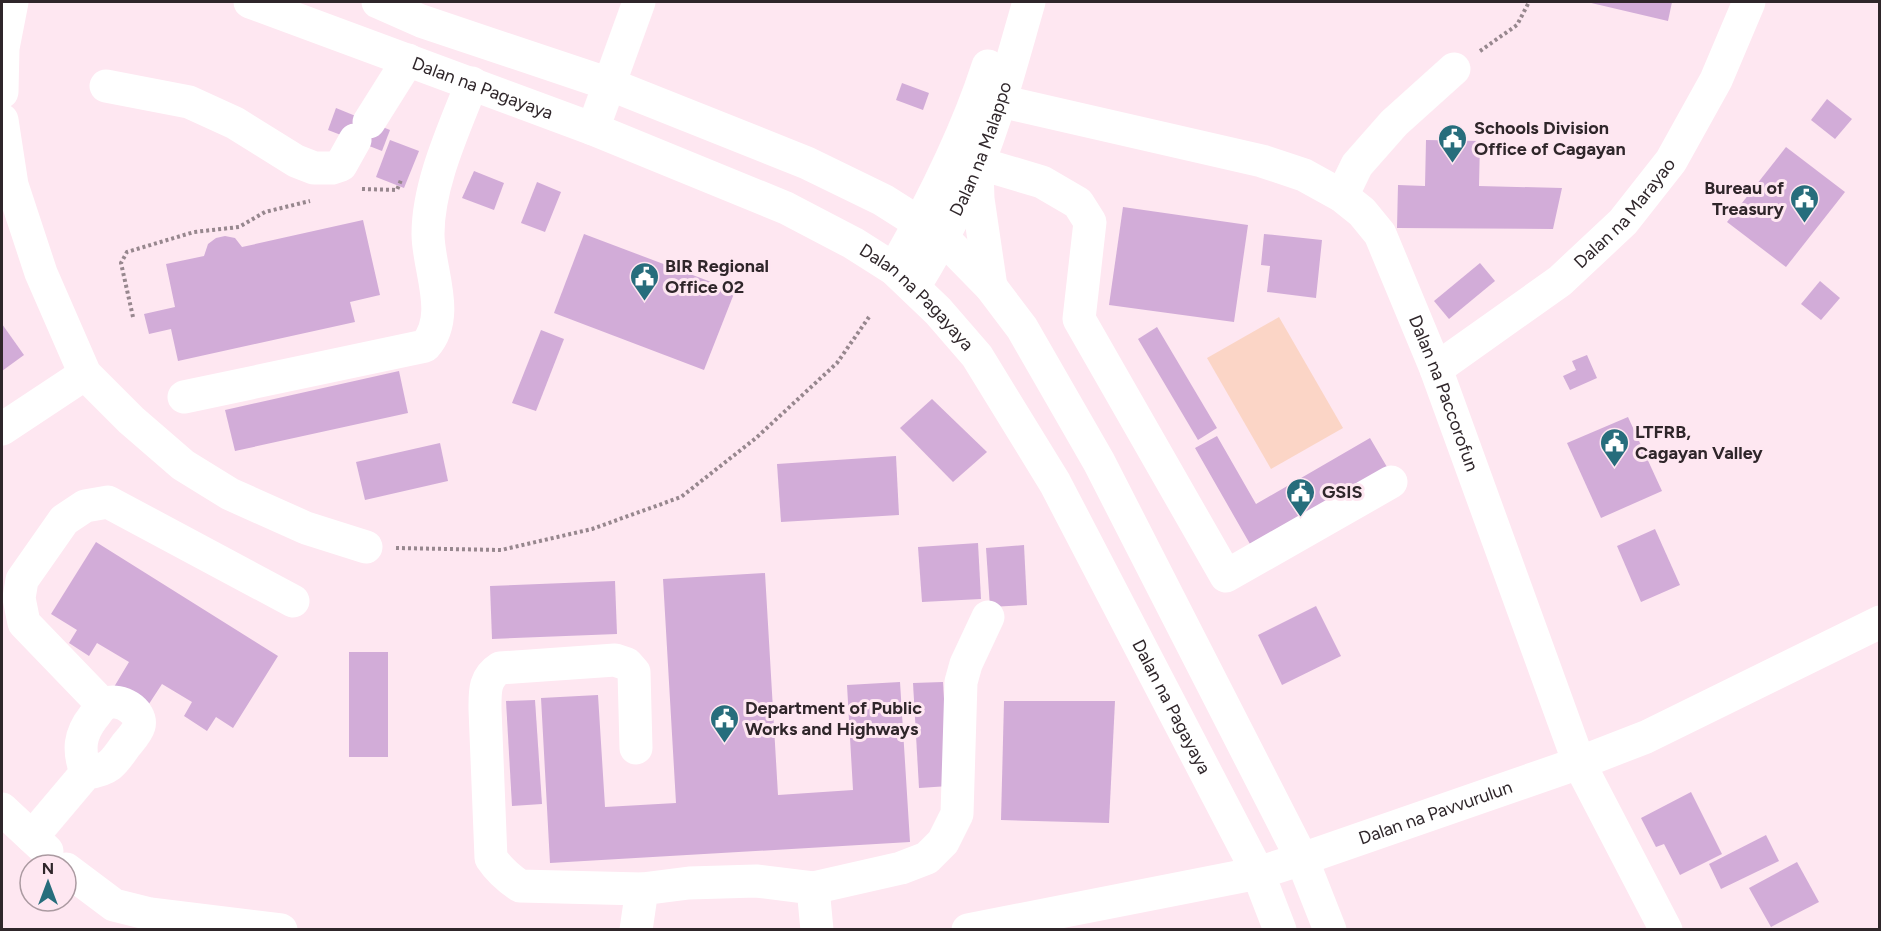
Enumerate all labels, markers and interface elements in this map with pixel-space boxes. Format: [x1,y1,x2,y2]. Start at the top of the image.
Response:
street label: Dalan na Pagayaya [409,52,556,124]
street label: Dalan na Malappo [945,79,1016,220]
place label: Schools Division Office of Cagayan [1474,117,1626,160]
public building icon: Schools Division Office of Cagayan [1437,122,1469,164]
street label: Dalan na Marayao [1569,154,1680,273]
place label: Bureau of Treasury [1704,177,1785,220]
public building icon: Bureau of Treasury [1789,182,1821,224]
street label: Dalan na Pagayaya [855,239,978,355]
place label: BIR Regional Office 02 [665,255,769,298]
public building icon: BIR Regional Office 02 [628,260,660,302]
street label: Dalan na Paccorofun [1404,312,1483,474]
place label: LTFRB, Cagayan Valley [1635,421,1763,464]
public building icon: LTFRB, Cagayan Valley [1598,426,1630,468]
public building icon: GSIS [1285,476,1317,518]
place label: GSIS [1322,481,1363,503]
street label: Dalan na Pagayaya [1127,636,1216,778]
place label: Department of Public Works and Highways [745,697,922,740]
public building icon: Department of Public Works and Highways [708,702,740,744]
street label: Dalan na Pavvurulun [1356,776,1515,850]
north arrow [18,853,78,913]
text: N [42,859,54,878]

